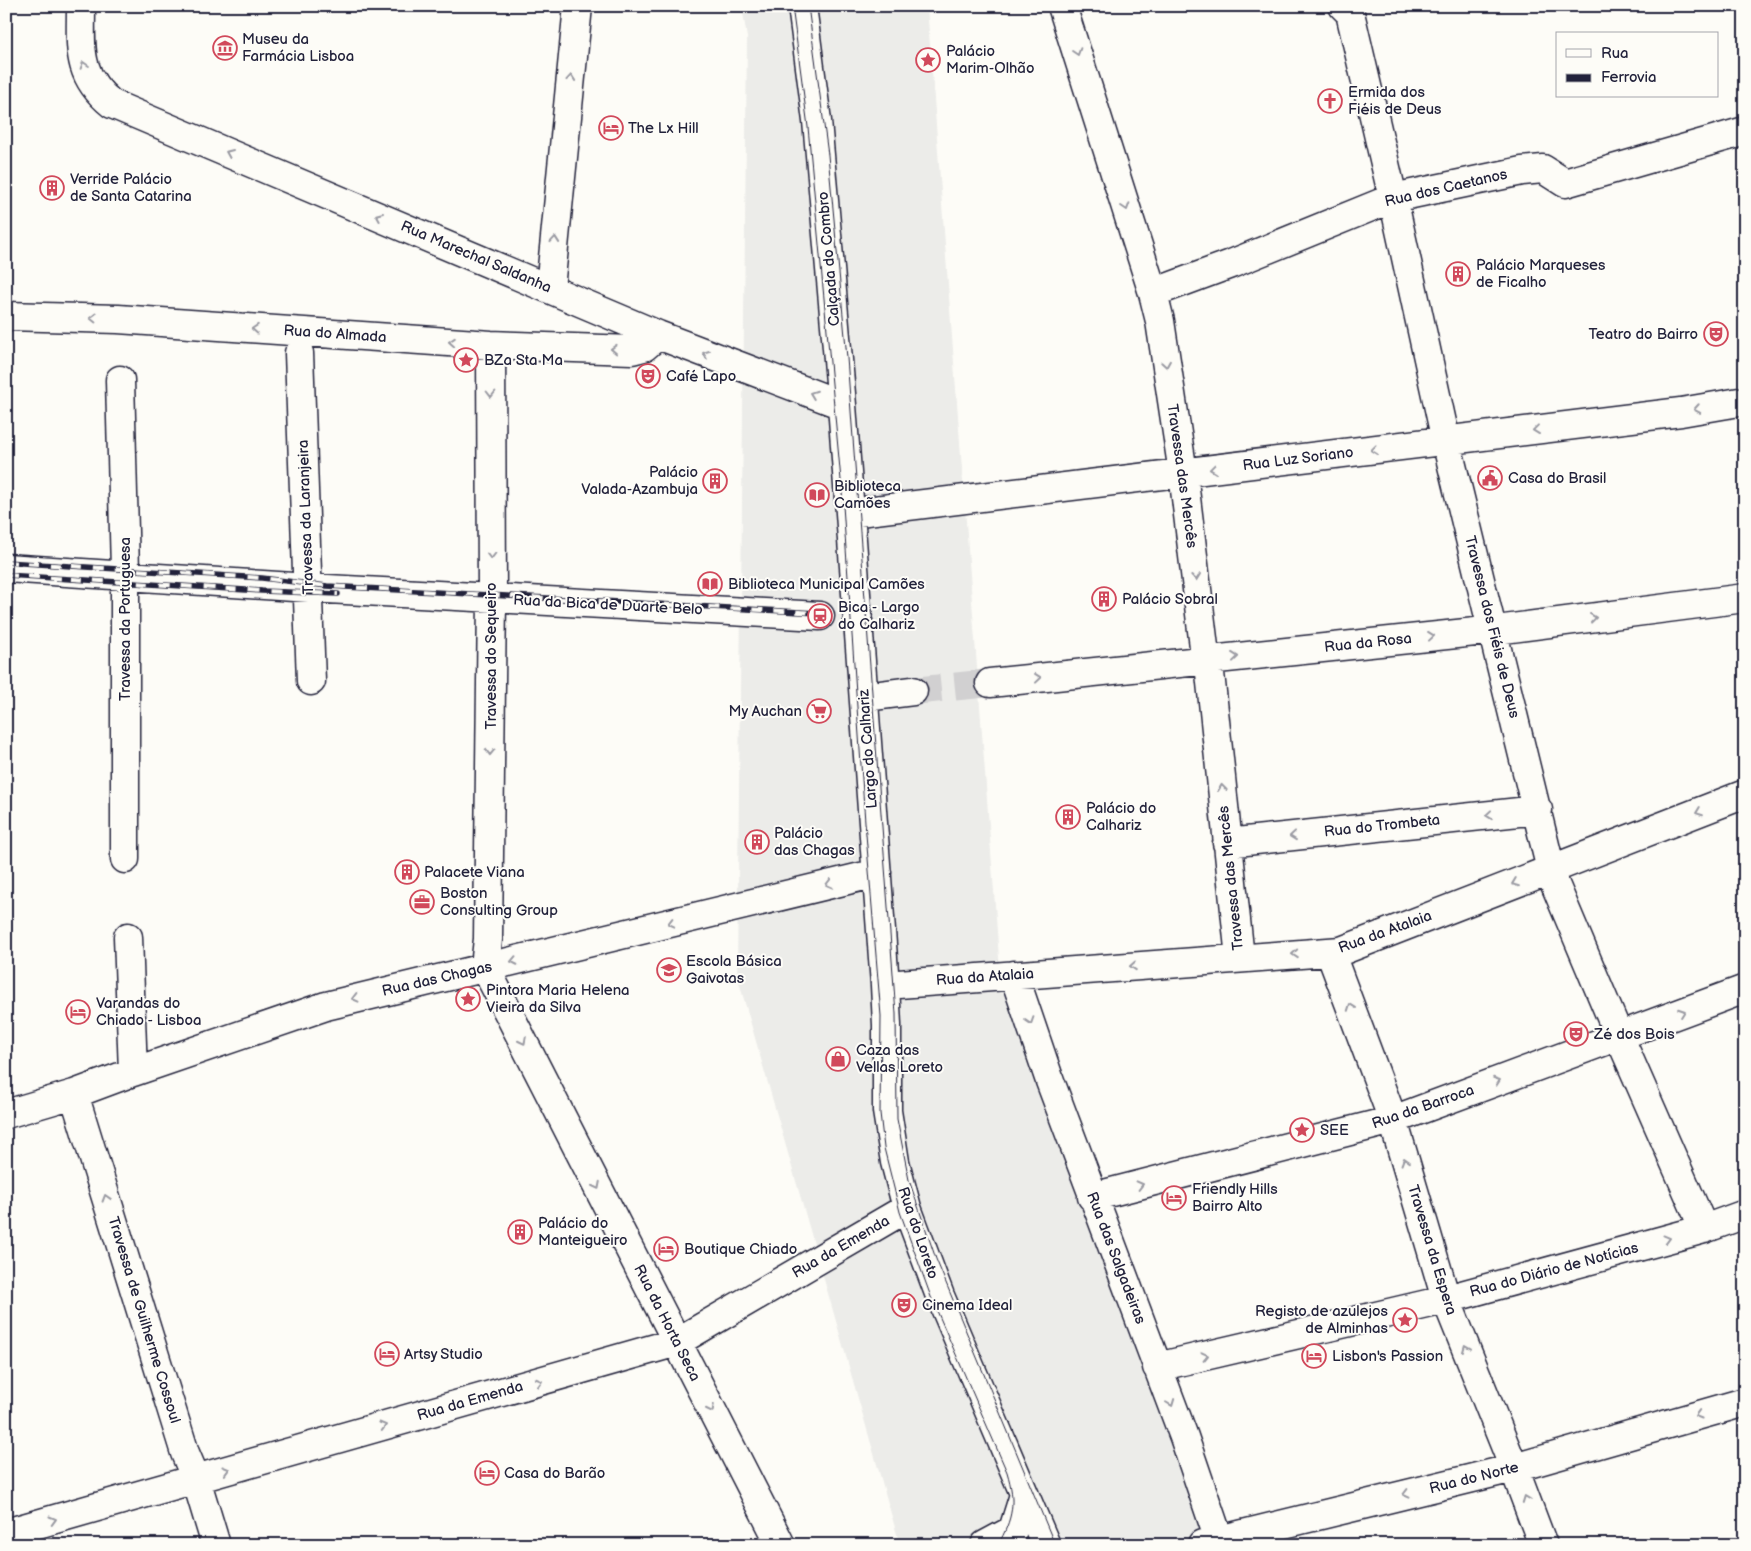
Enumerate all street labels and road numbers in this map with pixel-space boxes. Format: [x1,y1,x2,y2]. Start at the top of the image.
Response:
street label: Rua dos Caetanos [1383,165,1510,211]
street label: Calçada do Combro [814,191,844,327]
street label: Rua Marechal Saldanha [398,217,554,297]
street label: Rua do Almada [283,321,387,347]
street label: Travessa das Mercês [1162,403,1202,550]
street label: Travessa da Laranjeira [294,439,318,595]
street label: Rua Luz Soriano [1242,443,1354,475]
street label: Travessa dos Fiéis de Deus [1460,534,1524,721]
street label: Travessa da Portuguesa [116,537,135,701]
street label: Travessa do Sequeiro [482,582,501,730]
street label: Rua da Bica de Duarte Belo [513,591,703,619]
street label: Rua da Rosa [1323,629,1413,657]
street label: Largo do Calhariz [854,688,882,809]
street label: Travessa das Mercês [1214,804,1248,951]
street label: Rua do Trombeta [1323,810,1441,842]
street label: Rua da Atalaia [1336,906,1434,958]
street label: Rua das Chagas [380,957,494,1001]
street label: Rua da Atalaia [935,964,1035,990]
street label: Rua da Barroca [1369,1081,1477,1133]
street label: Travessa da Espera [1403,1183,1461,1317]
street label: Rua do Loreto [893,1184,943,1282]
street label: Rua das Salgadeiras [1082,1189,1150,1327]
street label: Rua da Emenda [789,1211,893,1283]
street label: Travessa de Guilherme Cossoul [103,1214,185,1426]
street label: Rua do Diário de Notícias [1468,1238,1641,1302]
street label: Rua da Horta Seca [629,1261,705,1385]
street label: Rua da Emenda [415,1377,525,1425]
street label: Rua do Norte [1427,1458,1521,1498]

